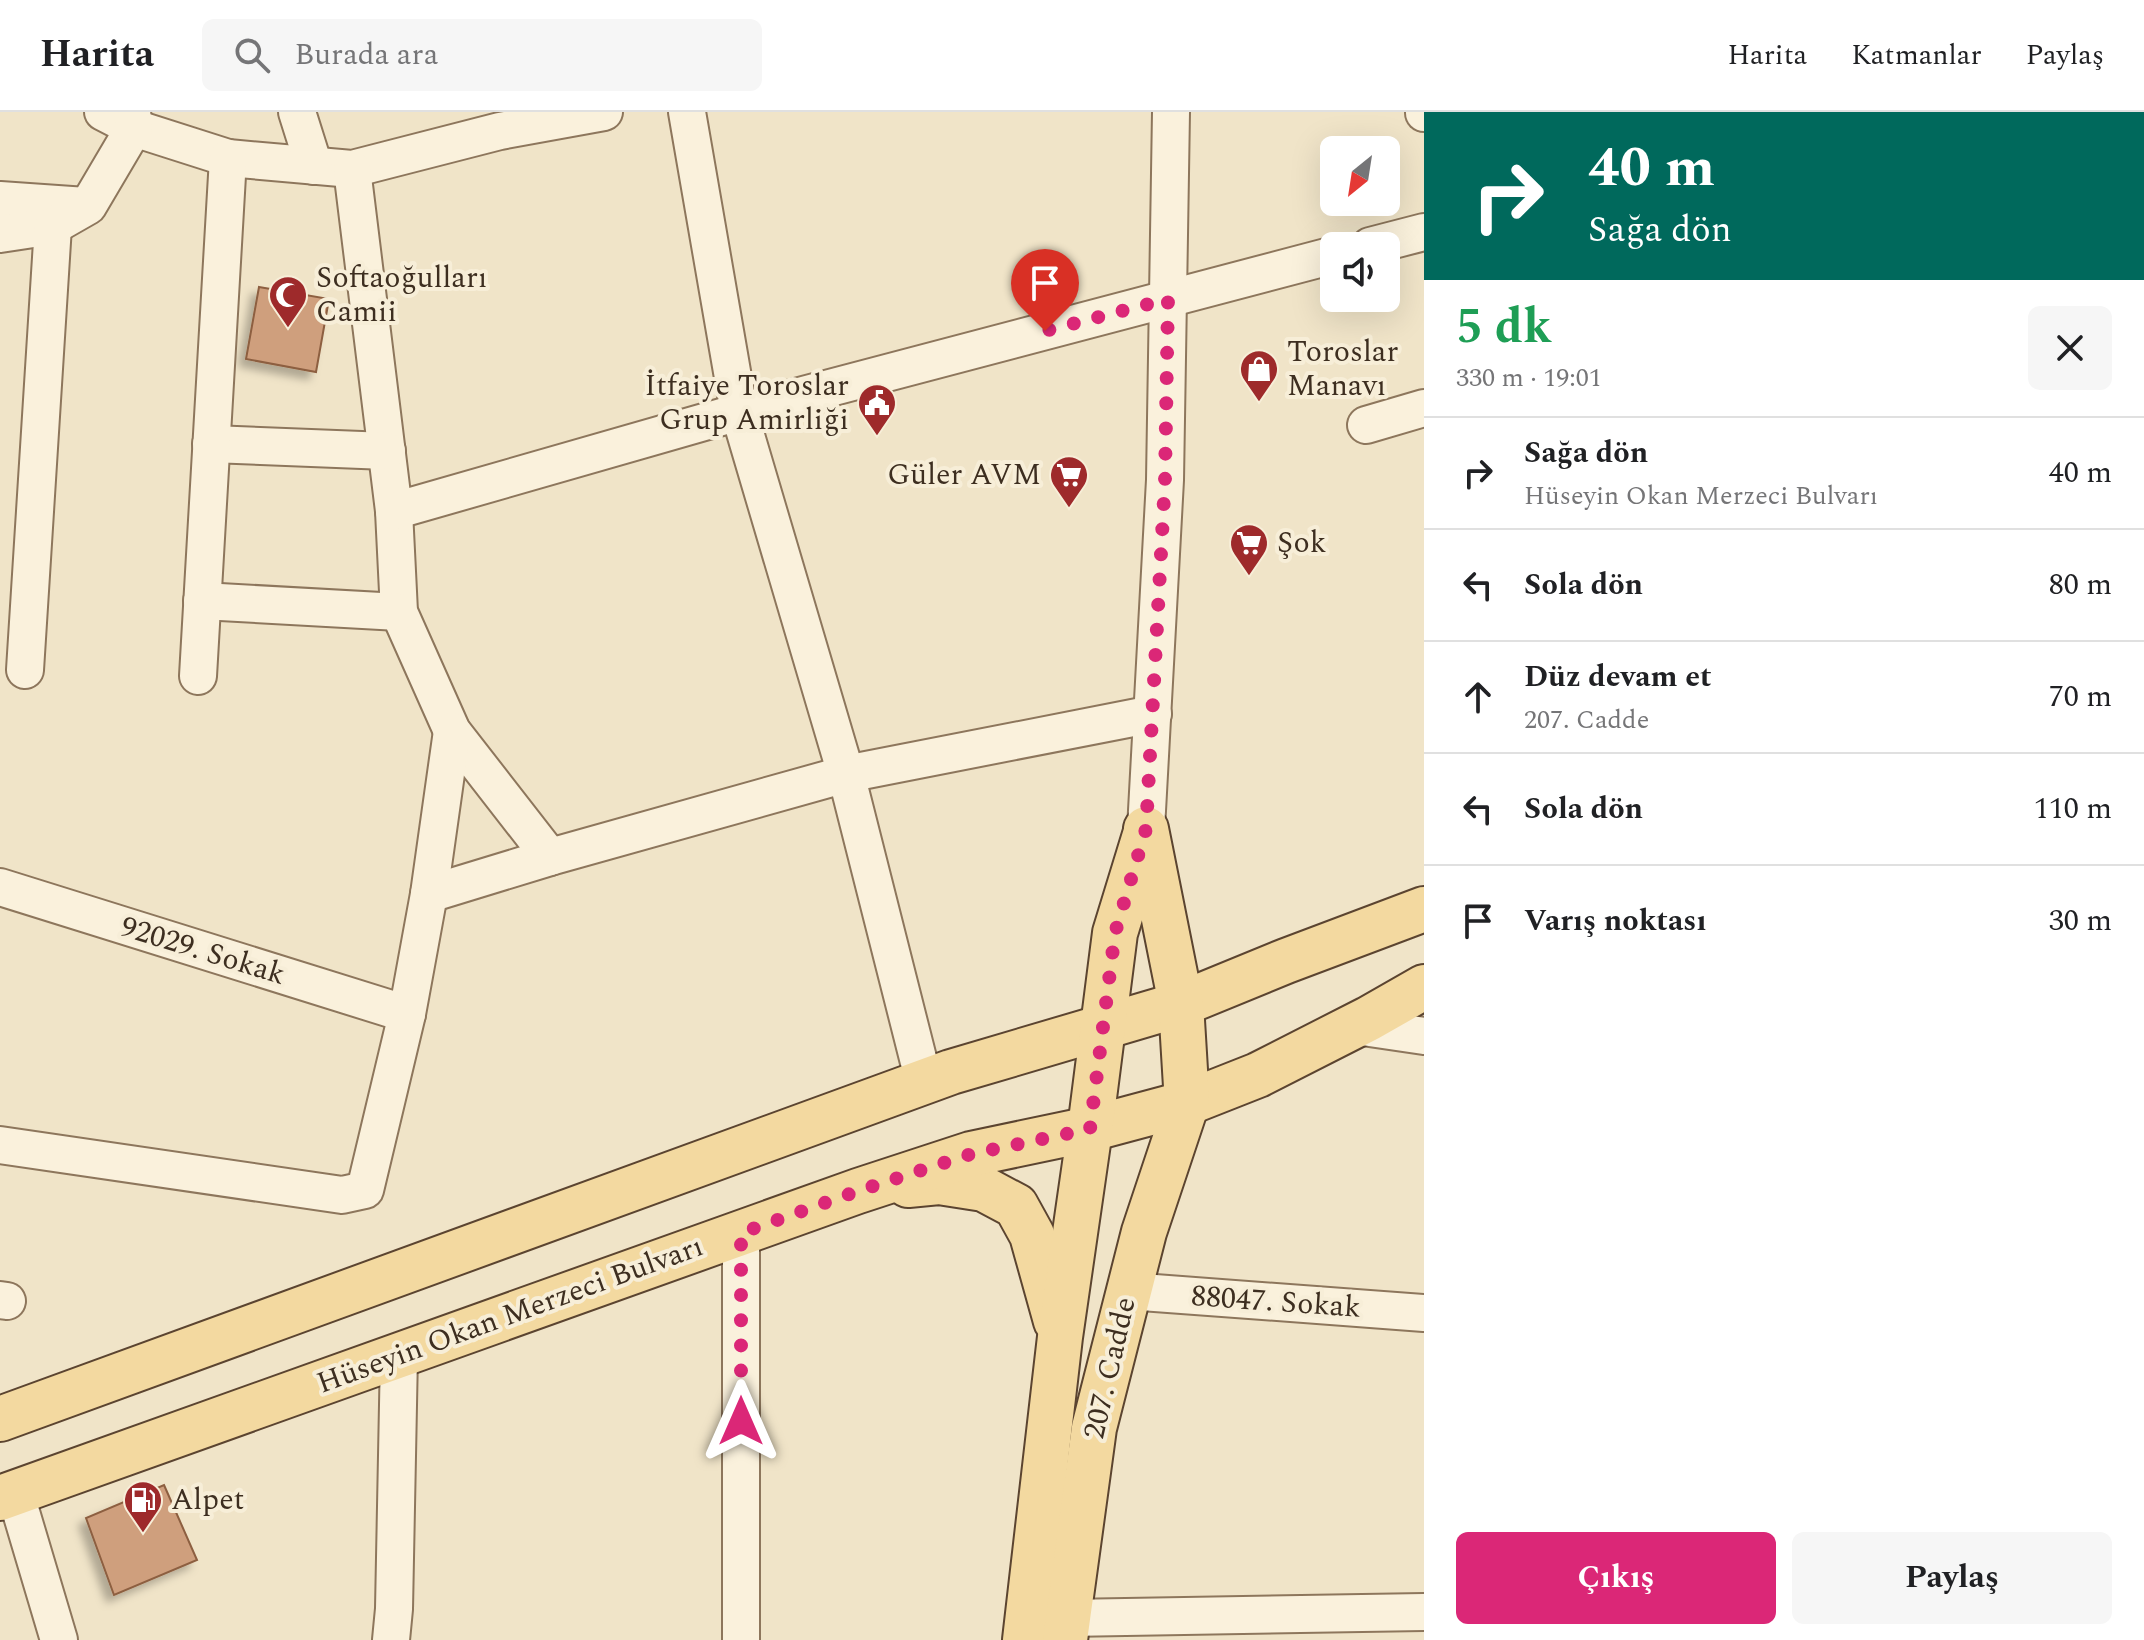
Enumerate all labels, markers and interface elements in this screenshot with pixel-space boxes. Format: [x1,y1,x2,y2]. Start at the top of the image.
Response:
search box [202,19,762,91]
text: Harita [40,26,154,84]
text: Burada ara [294,32,438,78]
icon: search [230,33,274,77]
text: Harita [1727,34,1807,77]
text: Katmanlar [1851,34,1982,77]
text: Paylaş [2026,34,2104,77]
text: 40 m [1588,126,1715,211]
north arrow [1320,136,1400,216]
map controls [1320,136,1400,312]
icon: right [1456,144,1560,248]
text: Sağa dön [1588,203,1732,258]
button: sound [1320,232,1400,312]
pin [1011,249,1079,331]
place label: Softaoğulları Camii [316,255,487,335]
icon: arrive [1023,261,1067,305]
mosque icon: Softaoğulları Camii [267,274,309,329]
text: 5 dk [1456,291,1552,364]
button: close [2028,306,2112,390]
place label: Toroslar Manavı [1287,329,1398,409]
shop icon: Toroslar Manavı [1238,348,1280,403]
text: 330 m · 19:01 [1456,358,1602,398]
place label: İtfaiye Toroslar Grup Amirliği [645,363,849,443]
public building icon: İtfaiye Toroslar Grup Amirliği [856,382,898,437]
text: Sağa dön [1524,430,1648,476]
text: 40 m [2049,450,2112,496]
icon: right [1456,451,1500,495]
place label: Güler AVM [887,452,1041,498]
supermarket icon: Güler AVM [1048,454,1090,509]
text: Hüseyin Okan Merzeci Bulvarı [1524,476,1878,516]
place label: Şok [1277,520,1326,566]
supermarket icon: Şok [1228,522,1270,577]
text: Sola dön [1524,562,1643,608]
text: 80 m [2049,562,2112,608]
icon: left [1456,563,1500,607]
text: Düz devam et [1524,654,1712,700]
text: 70 m [2049,674,2112,720]
icon: ahead [1456,675,1500,719]
text: 207. Cadde [1524,700,1649,740]
text: Sola dön [1524,786,1643,832]
text: 110 m [2034,786,2112,832]
icon: left [1456,787,1500,831]
text: Varış noktası [1524,898,1706,944]
text: 30 m [2049,898,2112,944]
icon: arrive [1456,899,1500,943]
street label: 92029. Sokak [115,904,291,998]
street label: Hüseyin Okan Merzeci Bulvarı [310,1224,710,1406]
street label: 88047. Sokak [1189,1273,1363,1331]
street label: 207. Cadde [1071,1292,1149,1444]
position arrow [699,1379,783,1463]
place label: Alpet [171,1477,244,1523]
fuel station icon: Alpet [122,1479,164,1534]
button: Çıkış [1456,1532,1776,1624]
button: Paylaş [1792,1532,2112,1624]

